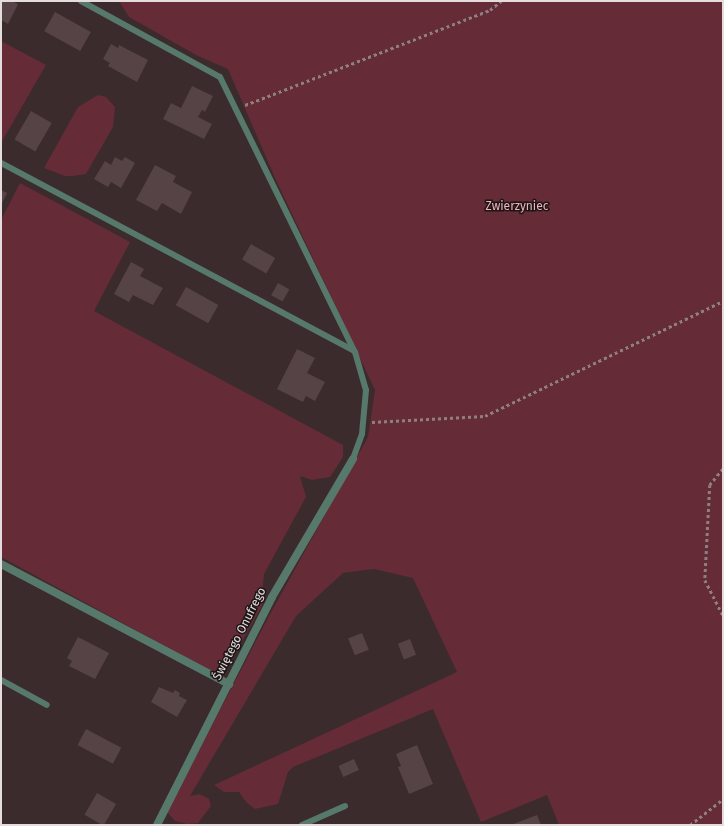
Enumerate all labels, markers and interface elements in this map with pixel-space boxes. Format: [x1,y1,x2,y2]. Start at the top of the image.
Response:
park label: Zwierzyniec [485,200,549,214]
street label: Świętego Onufrego [210,585,270,683]

